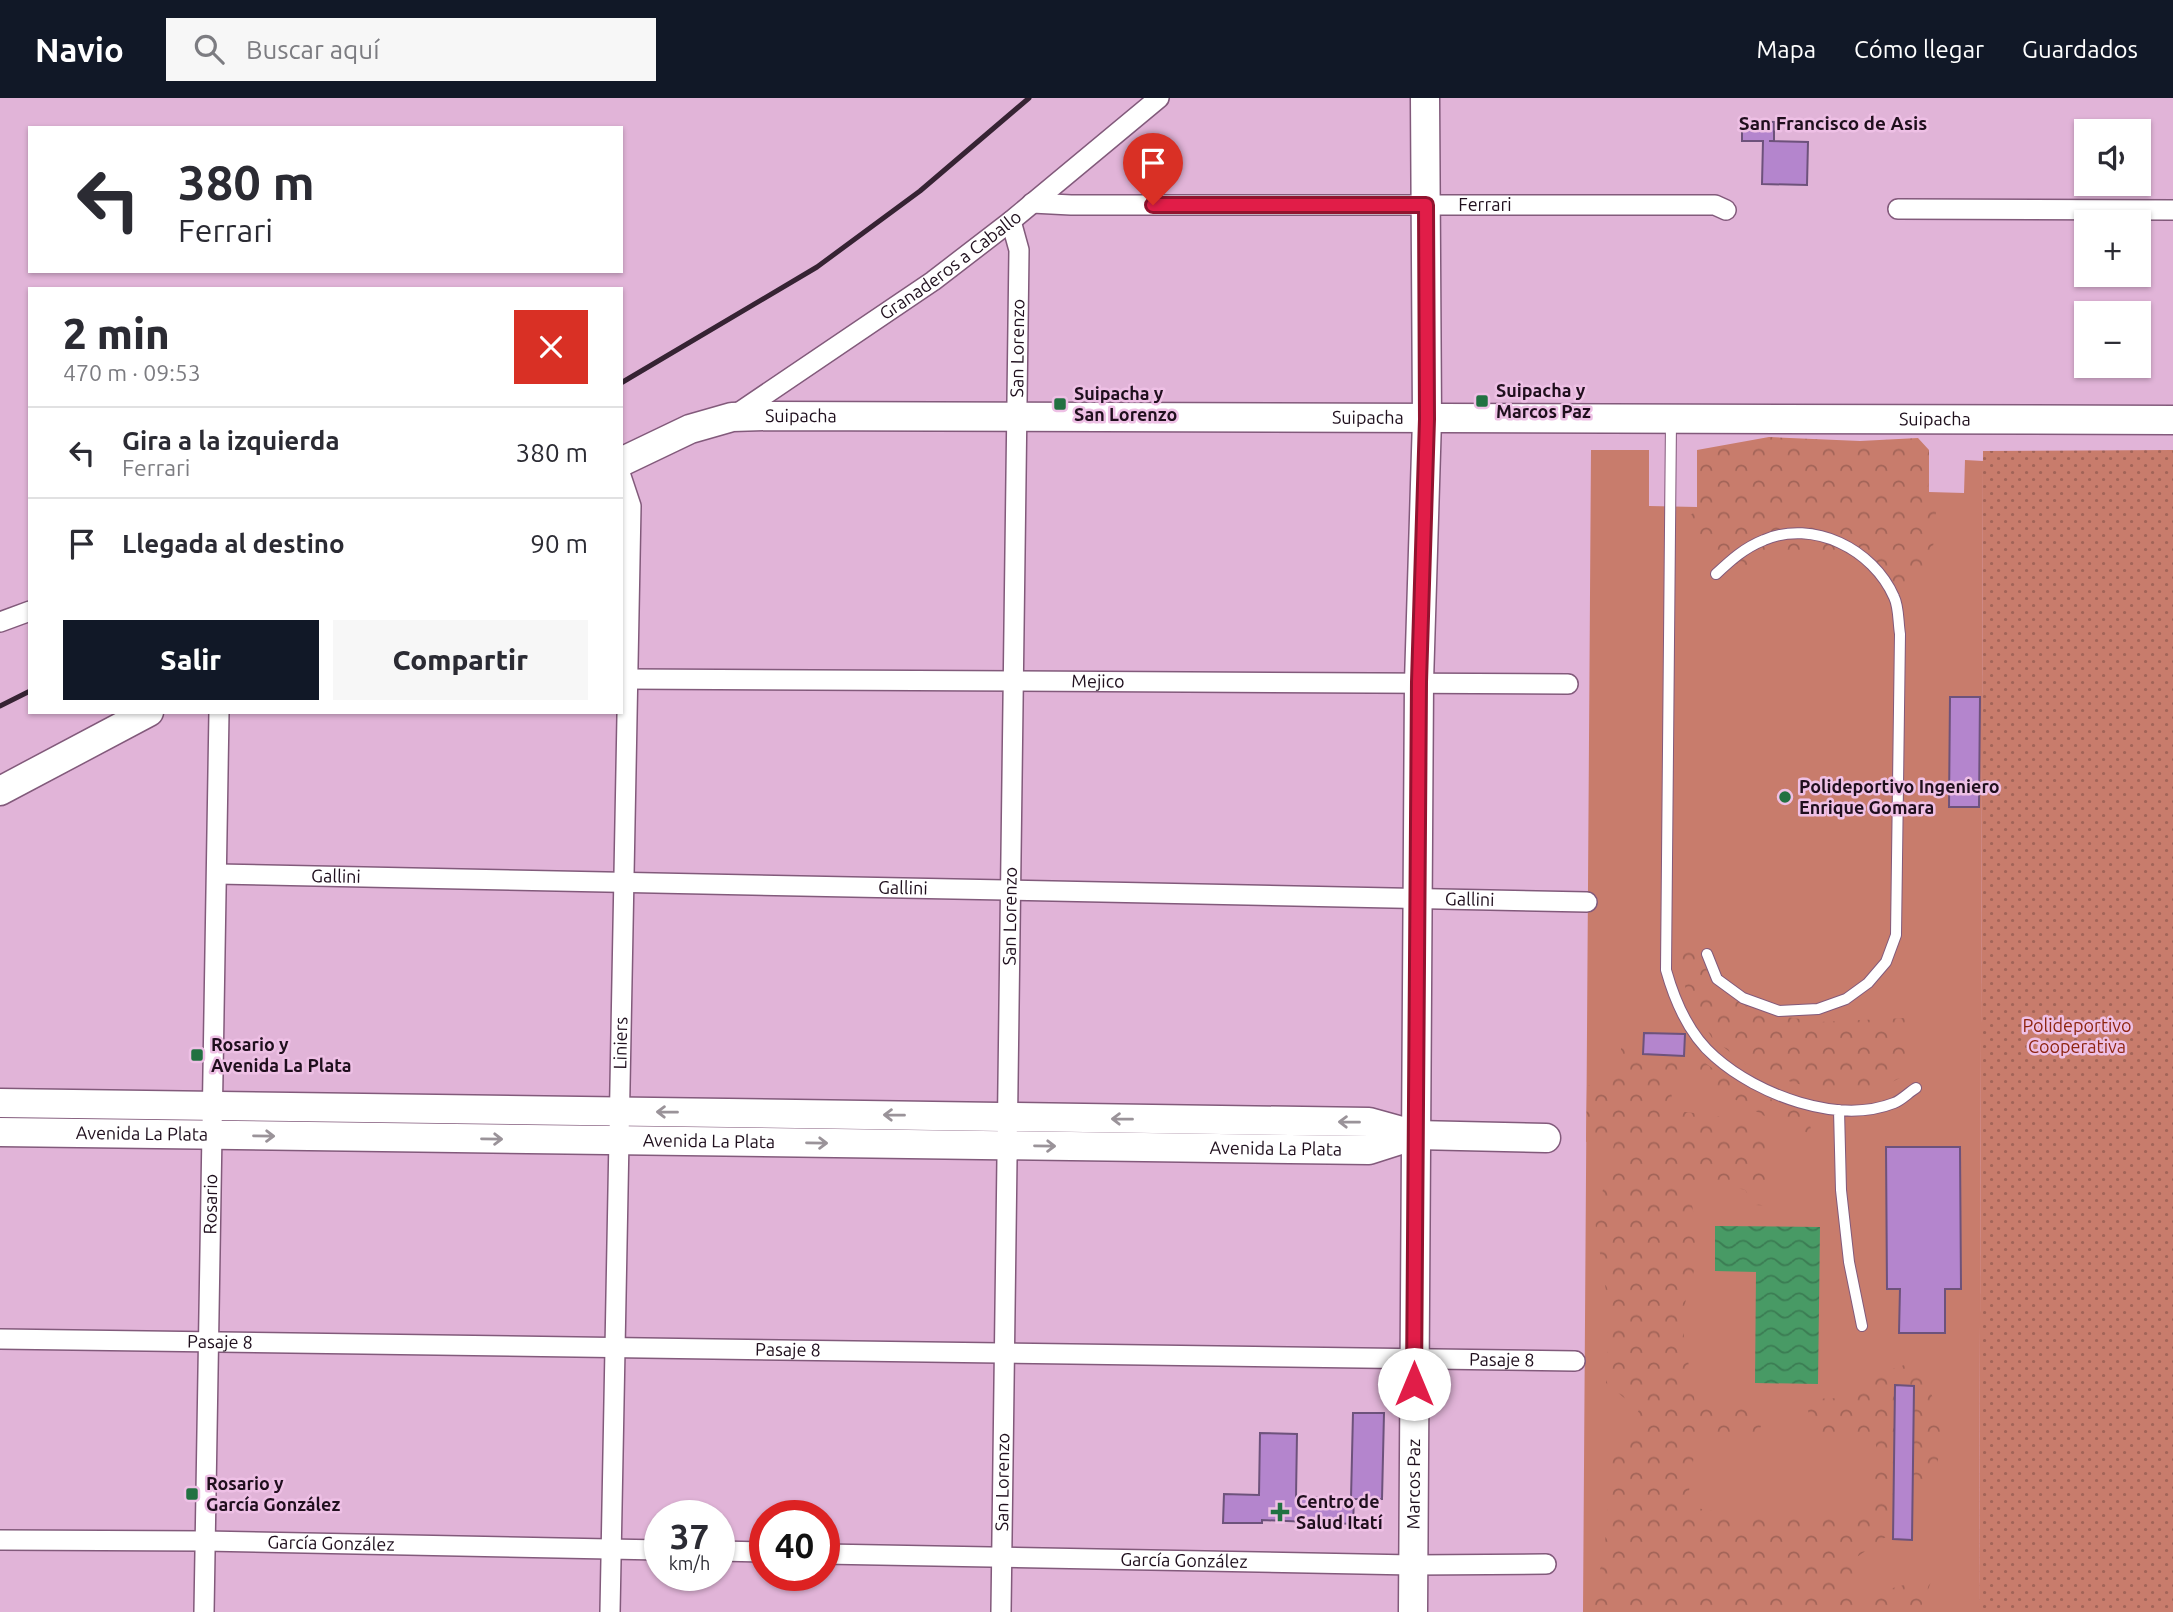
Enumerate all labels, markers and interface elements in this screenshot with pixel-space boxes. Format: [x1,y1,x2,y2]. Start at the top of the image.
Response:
search box [166,18,656,81]
icon: search [190,30,228,68]
text: Navio [35,31,124,68]
text: Buscar aquí [246,35,379,64]
text: Mapa [1756,36,1816,63]
text: Cómo llegar [1854,36,1984,63]
text: Guardados [2022,36,2138,63]
district label: San Francisco de Asis [1739,112,1927,134]
map controls [2074,119,2151,378]
button: sound [2074,119,2151,196]
pin [1123,133,1183,205]
icon: arrive [1134,144,1172,182]
icon: left [63,154,154,245]
text: 380 m [178,154,315,209]
street label: Ferrari [1458,194,1512,214]
street label: Granaderos a Caballo [875,206,1025,323]
button: + [2074,210,2151,287]
text: Ferrari [178,212,273,248]
street label: San Lorenzo [1006,299,1027,397]
button: − [2074,301,2151,378]
text: 2 min [63,310,170,357]
button: close [514,310,588,384]
text: 470 m · 09:53 [63,360,201,385]
place label: Suipacha y Marcos Paz [1496,380,1591,421]
place label: Suipacha y San Lorenzo [1074,383,1177,424]
marker: Suipacha y Marcos Paz [1474,393,1490,409]
marker: Suipacha y San Lorenzo [1052,396,1068,412]
street label: Suipacha [765,405,837,425]
street label: Suipacha [1332,407,1404,427]
street label: Suipacha [1899,408,1971,428]
text: Gira a la izquierda [122,426,340,455]
icon: left [63,434,101,472]
text: 380 m [516,438,588,467]
text: Ferrari [122,455,190,480]
icon: arrive [63,525,101,563]
text: Llegada al destino [122,529,345,558]
text: 90 m [530,529,588,558]
button: Salir [63,620,319,700]
button: Compartir [333,620,588,700]
street label: Mejico [1071,670,1125,691]
place label: Polideportivo Ingeniero Enrique Gomara [1799,776,2000,817]
marker: Polideportivo Ingeniero Enrique Gomara [1777,789,1793,805]
street label: Gallini [311,865,361,886]
street label: San Lorenzo [999,867,1020,965]
street label: Gallini [878,877,928,898]
street label: Gallini [1445,888,1495,909]
park label: Polideportivo Cooperativa [2022,1015,2132,1056]
street label: Liniers [609,1016,630,1070]
place label: Rosario y Avenida La Plata [211,1034,351,1075]
marker: Rosario y Avenida La Plata [189,1047,205,1063]
one-way arrow [656,1105,679,1119]
one-way arrow [883,1109,906,1122]
one-way arrow [1111,1112,1134,1126]
one-way arrow [1338,1115,1361,1129]
street label: Avenida La Plata [76,1122,208,1144]
one-way arrow [252,1129,275,1142]
street label: Avenida La Plata [643,1129,775,1151]
one-way arrow [480,1132,503,1145]
one-way arrow [805,1136,828,1150]
street label: Avenida La Plata [1210,1137,1342,1159]
one-way arrow [1033,1139,1056,1153]
street label: Rosario [199,1174,220,1234]
street label: Pasaje 8 [187,1331,253,1352]
street label: Pasaje 8 [755,1339,821,1359]
position arrow [1377,1347,1451,1421]
street label: Pasaje 8 [1469,1349,1535,1369]
street label: San Lorenzo [991,1433,1012,1531]
street label: Marcos Paz [1403,1439,1423,1529]
place label: Rosario y García González [206,1473,340,1514]
marker: Rosario y García González [184,1486,200,1502]
place label: Centro de Salud Itatí [1296,1491,1383,1532]
speed limit sign: 40 [749,1500,840,1591]
marker: Centro de Salud Itatí [1270,1502,1290,1522]
text: 37 [670,1516,709,1556]
street label: García González [267,1531,395,1554]
street label: García González [1120,1549,1248,1571]
text: km/h [669,1553,710,1573]

